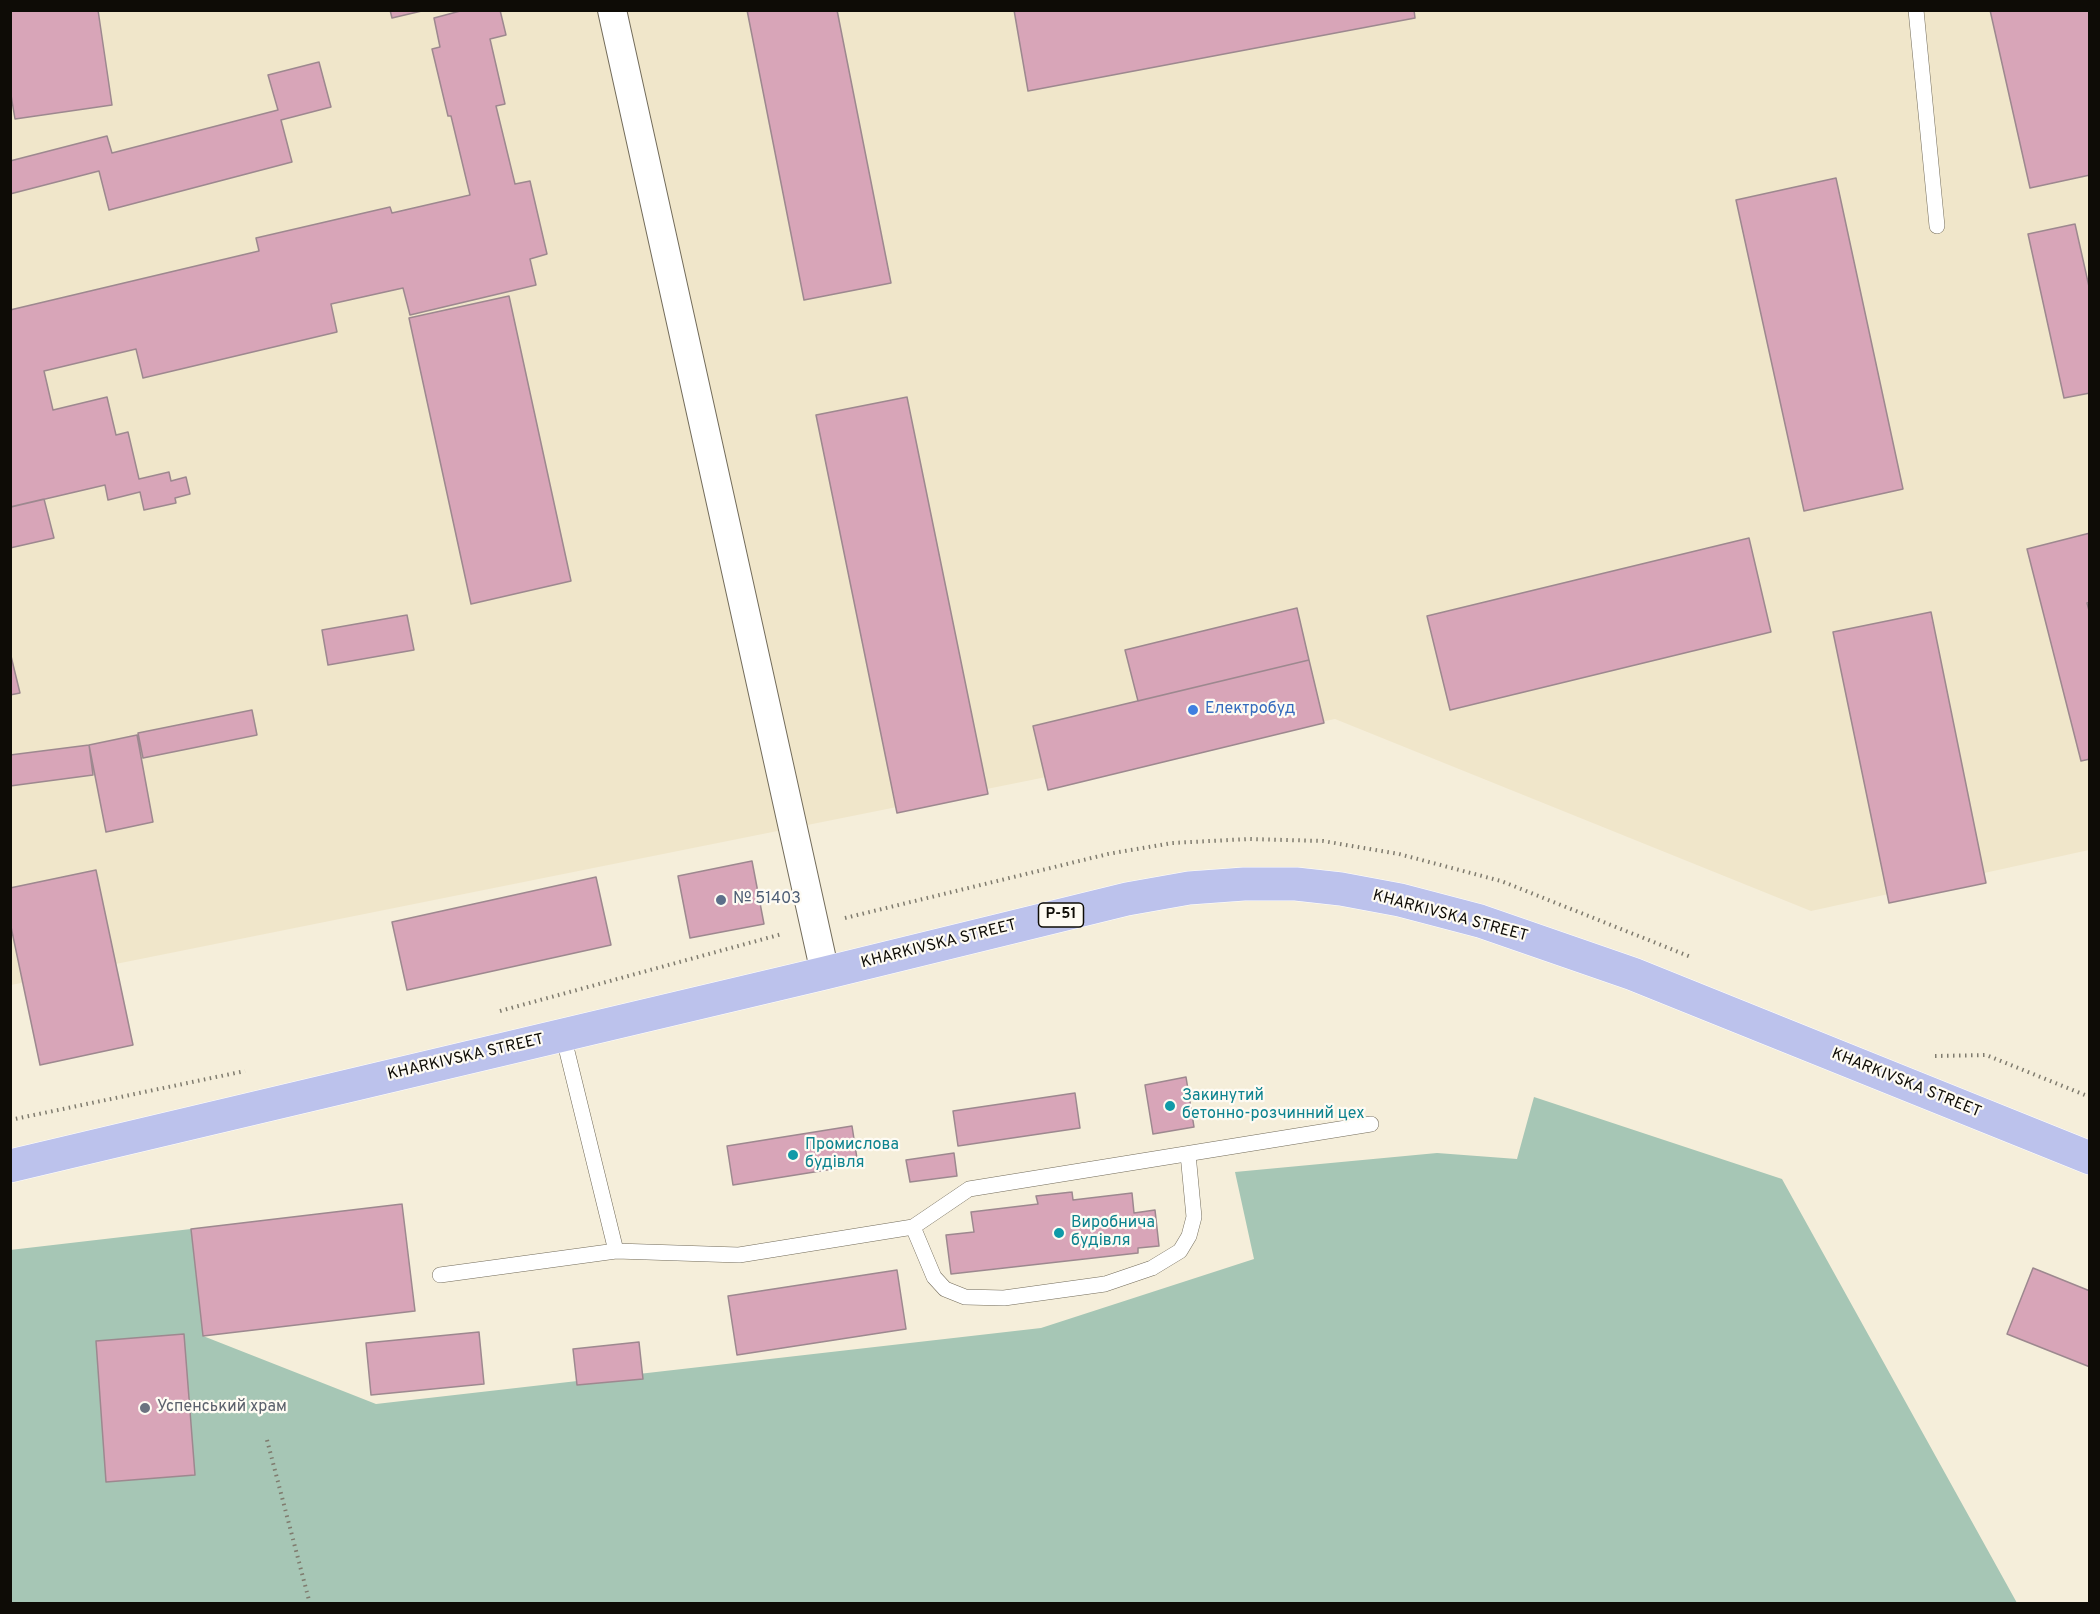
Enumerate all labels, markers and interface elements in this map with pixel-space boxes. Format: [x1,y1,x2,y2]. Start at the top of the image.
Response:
place label: Електробуд [1205,700,1295,720]
marker: Електробуд [1186,703,1200,717]
street label: KHARKIVSKA STREET [1370,887,1530,947]
place label: № 51403 [733,890,801,910]
marker: № 51403 [714,893,728,907]
road number: Р-51 [1038,903,1084,927]
street label: KHARKIVSKA STREET [859,916,1019,974]
street label: KHARKIVSKA STREET [386,1031,546,1085]
street label: KHARKIVSKA STREET [1828,1045,1984,1123]
place label: Закинутий бетонно-розчинний цех [1182,1087,1365,1125]
marker: Закинутий бетонно-розчинний цех [1163,1099,1177,1113]
place label: Промислова будівля [805,1136,899,1174]
marker: Промислова будівля [786,1148,800,1162]
place label: Виробнича будівля [1071,1214,1155,1252]
marker: Виробнича будівля [1052,1226,1066,1240]
place label: Успенський храм [157,1398,287,1418]
marker: Успенський храм [138,1401,152,1415]

